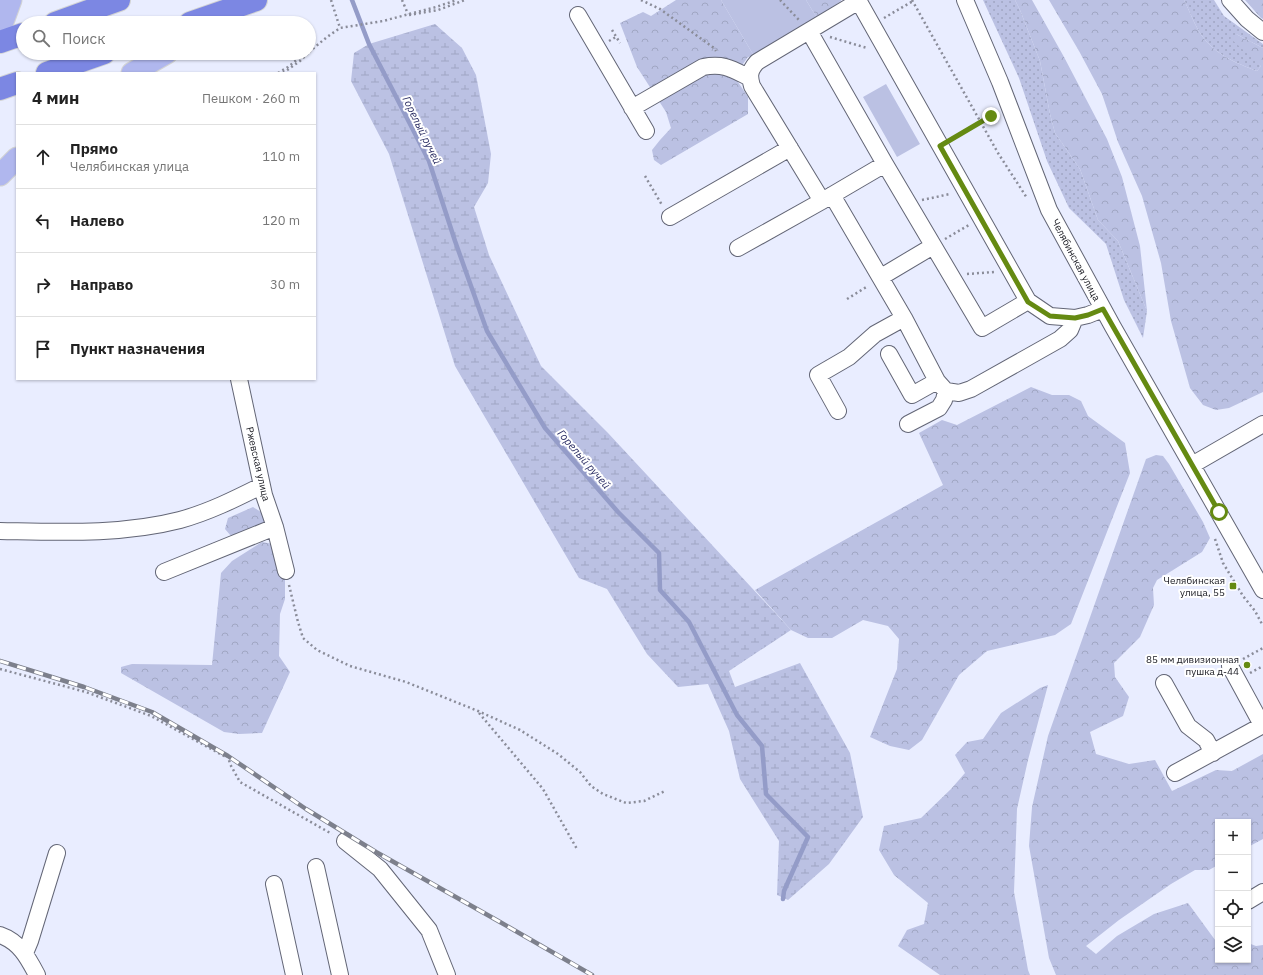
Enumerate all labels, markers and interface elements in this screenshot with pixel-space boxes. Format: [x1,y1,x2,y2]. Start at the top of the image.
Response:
search box [16,16,316,60]
icon: search [30,27,52,49]
text: Поиск [62,29,105,48]
text: 4 мин [32,87,79,109]
text: Пешком · 260 m [202,90,300,107]
water label: Горелый ручей [399,94,445,166]
route end [982,107,1000,125]
text: Прямо [70,139,118,158]
icon: ahead [32,146,54,168]
text: 110 m [262,148,300,165]
text: Челябинская улица [70,158,189,175]
icon: left [32,210,54,232]
text: Налево [70,211,124,230]
text: 120 m [262,212,300,229]
street label: Челябинская улица [1049,217,1104,304]
icon: right [32,274,54,296]
text: Направо [70,275,133,294]
text: 30 m [270,276,300,293]
icon: arrive [32,338,54,360]
text: Пункт назначения [70,339,205,358]
street label: Ржевская улица [243,426,273,503]
water label: Горелый ручей [554,426,614,492]
route start [1210,503,1228,521]
place label: Челябинская улица, 55 [1164,574,1225,599]
marker: Челябинская улица, 55 [1228,581,1238,591]
place label: 85 мм дивизионная пушка д-44 [1146,653,1239,678]
marker: 85 мм дивизионная пушка д-44 [1242,660,1252,670]
map controls [1215,819,1251,963]
button: + [1215,819,1251,855]
button: − [1215,855,1251,891]
button: locate [1215,891,1251,927]
button: layers [1215,927,1251,963]

